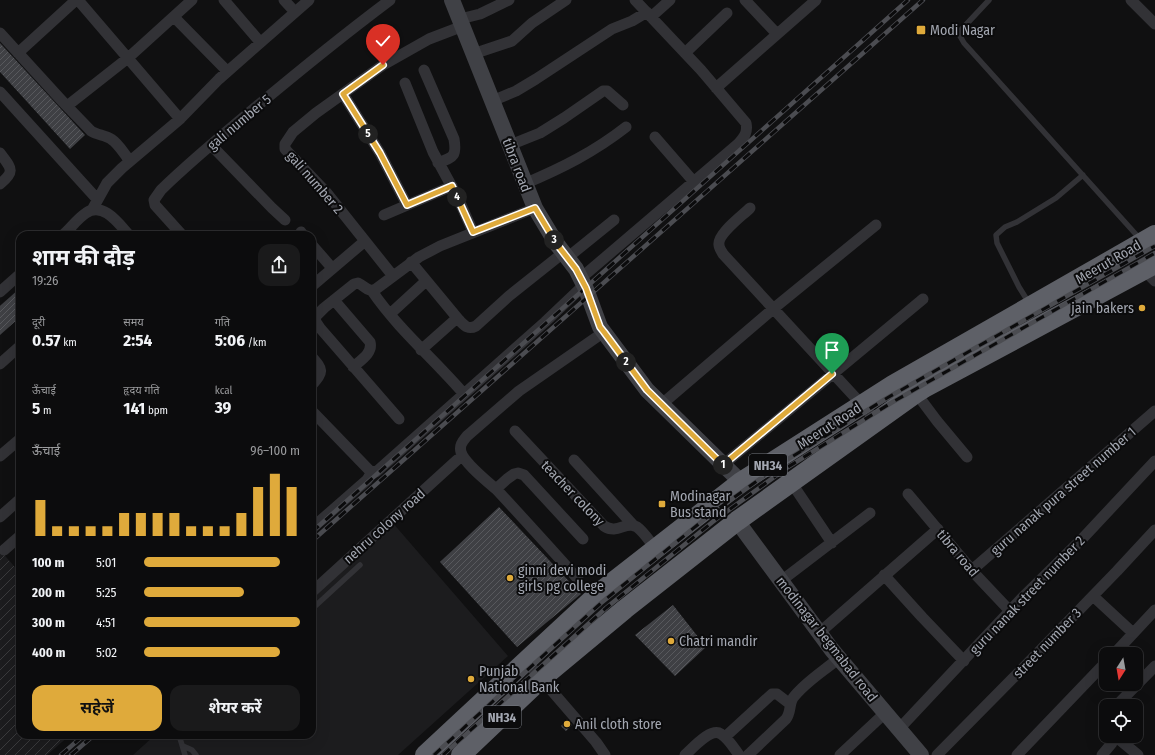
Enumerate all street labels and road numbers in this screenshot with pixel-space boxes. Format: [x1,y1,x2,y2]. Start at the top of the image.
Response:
street label: gali number 5 [204,91,275,154]
street label: tibra road [499,136,535,194]
street label: gali number 2 [283,147,347,217]
street label: Meerut Road [1072,237,1144,288]
street label: Meerut Road [794,399,864,453]
street label: guru nanak pura street number 1 [987,424,1140,559]
road number: NH34 [749,454,787,476]
street label: teacher colony [537,457,608,530]
street label: nehru colony road [340,485,429,568]
street label: tibra road [933,526,982,580]
street label: guru nanak street number 2 [966,532,1089,658]
street label: modinagar begmabad road [772,573,881,705]
street label: street number 3 [1010,605,1085,682]
road number: NH34 [483,706,521,728]

